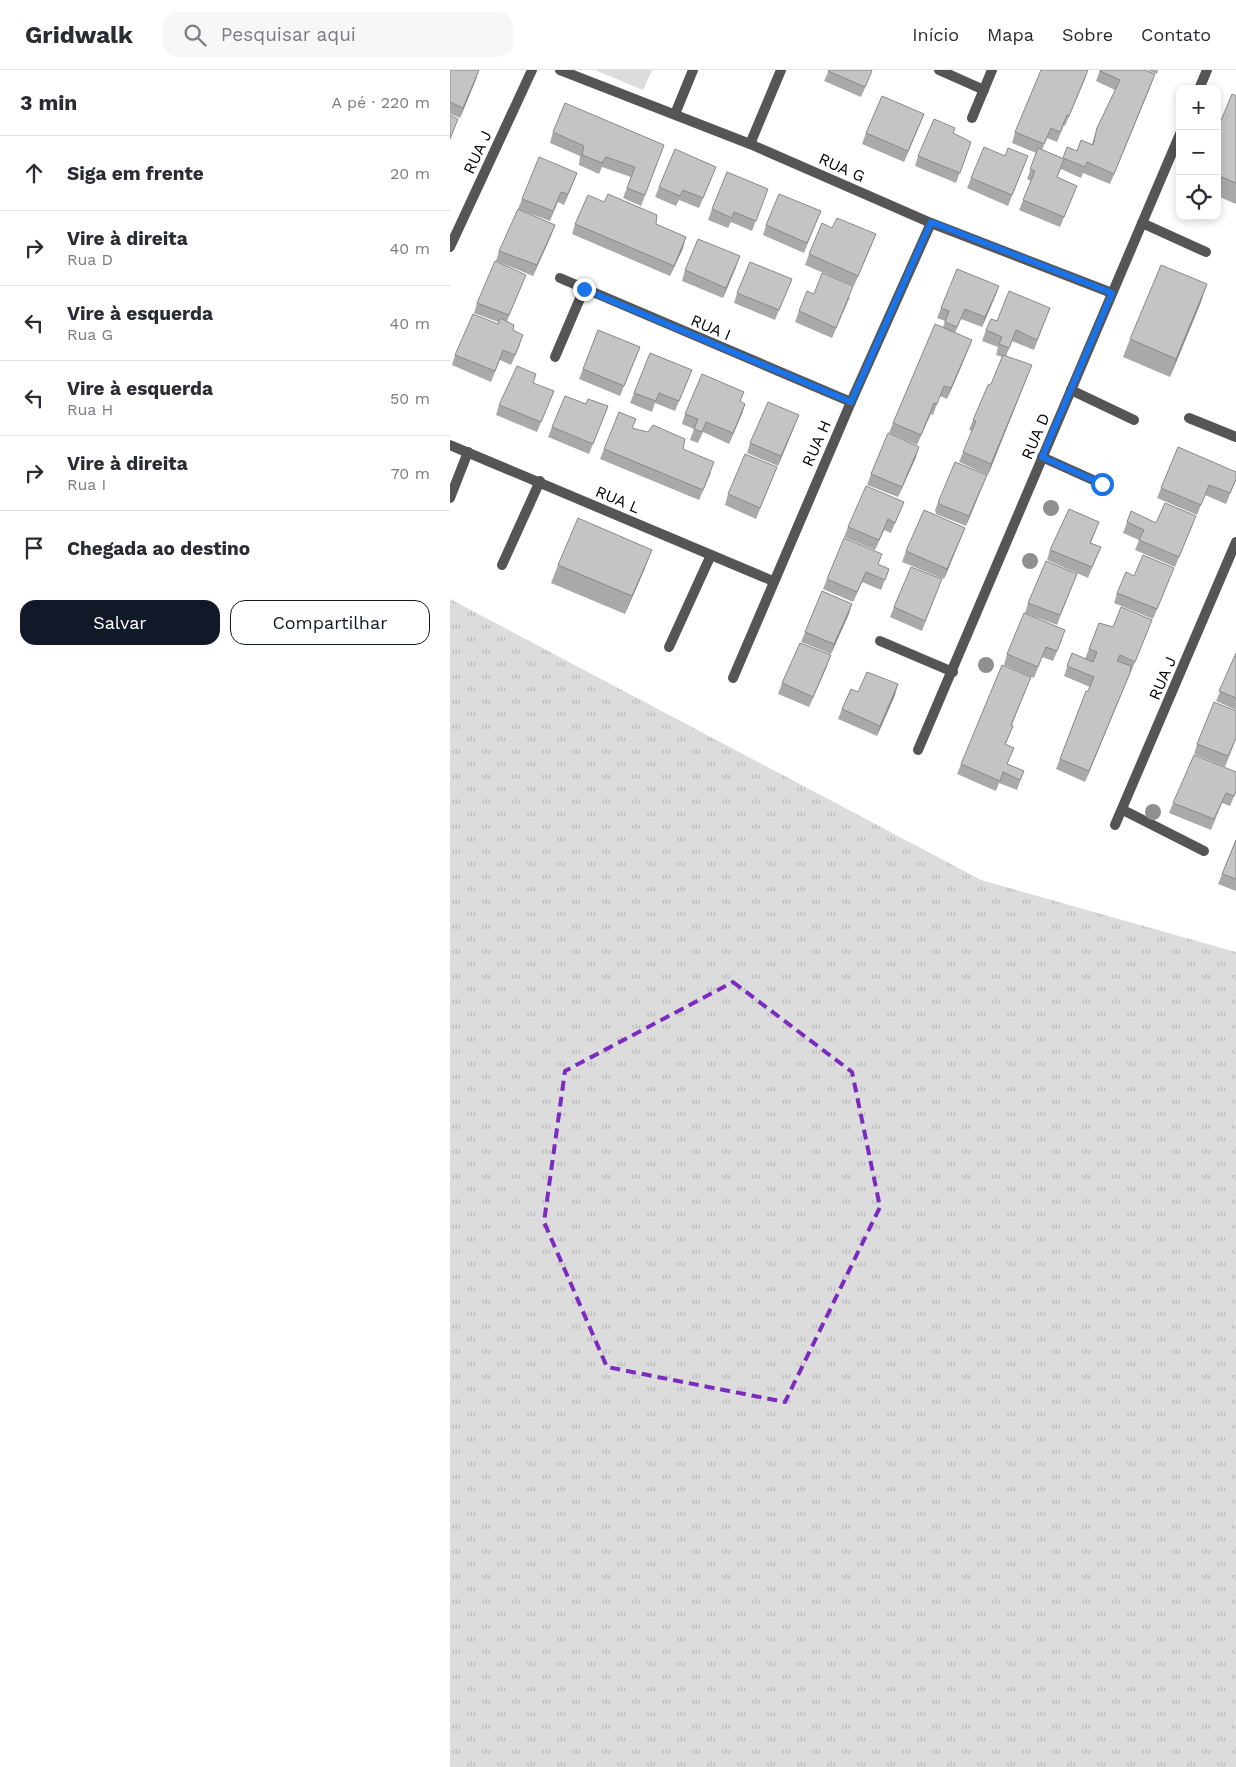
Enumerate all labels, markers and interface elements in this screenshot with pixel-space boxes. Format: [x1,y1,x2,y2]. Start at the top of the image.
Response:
search box [163,12,513,57]
text: Gridwalk [25,21,133,49]
icon: search [181,21,209,49]
text: Pesquisar aqui [221,23,356,46]
text: Início [912,24,959,45]
text: Mapa [987,24,1034,45]
text: Sobre [1062,24,1113,45]
text: Contato [1141,24,1211,45]
map controls [1176,85,1221,220]
button: + [1176,85,1221,130]
text: 3 min [20,90,77,115]
text: A pé · 220 m [332,93,430,112]
street label: RUA J [459,128,496,177]
button: − [1176,130,1221,175]
street label: RUA G [816,149,868,186]
icon: ahead [20,159,48,187]
text: Siga em frente [67,162,204,185]
text: 20 m [390,164,430,183]
button: locate [1176,175,1221,220]
text: Vire à direita [67,227,188,250]
icon: right [20,234,48,262]
text: 40 m [390,239,430,258]
text: Rua D [67,250,113,269]
route end [573,278,596,301]
text: Vire à esquerda [67,302,213,325]
icon: left [20,309,48,337]
street label: RUA I [688,311,734,344]
text: 40 m [390,314,430,333]
text: Rua G [67,325,113,344]
text: Vire à esquerda [67,377,213,400]
icon: left [20,384,48,412]
text: 50 m [390,389,430,408]
text: Rua H [67,400,113,419]
street label: RUA D [1017,410,1054,462]
street label: RUA H [798,417,835,469]
text: Vire à direita [67,452,188,475]
icon: right [20,459,48,487]
text: 70 m [391,464,430,483]
route start [1091,473,1114,496]
text: Rua I [67,475,106,494]
street label: RUA L [593,482,643,517]
icon: arrive [20,534,48,562]
text: Chegada ao destino [67,537,250,560]
button: Salvar [20,600,220,645]
button: Compartilhar [230,600,430,645]
street label: RUA J [1145,653,1180,703]

